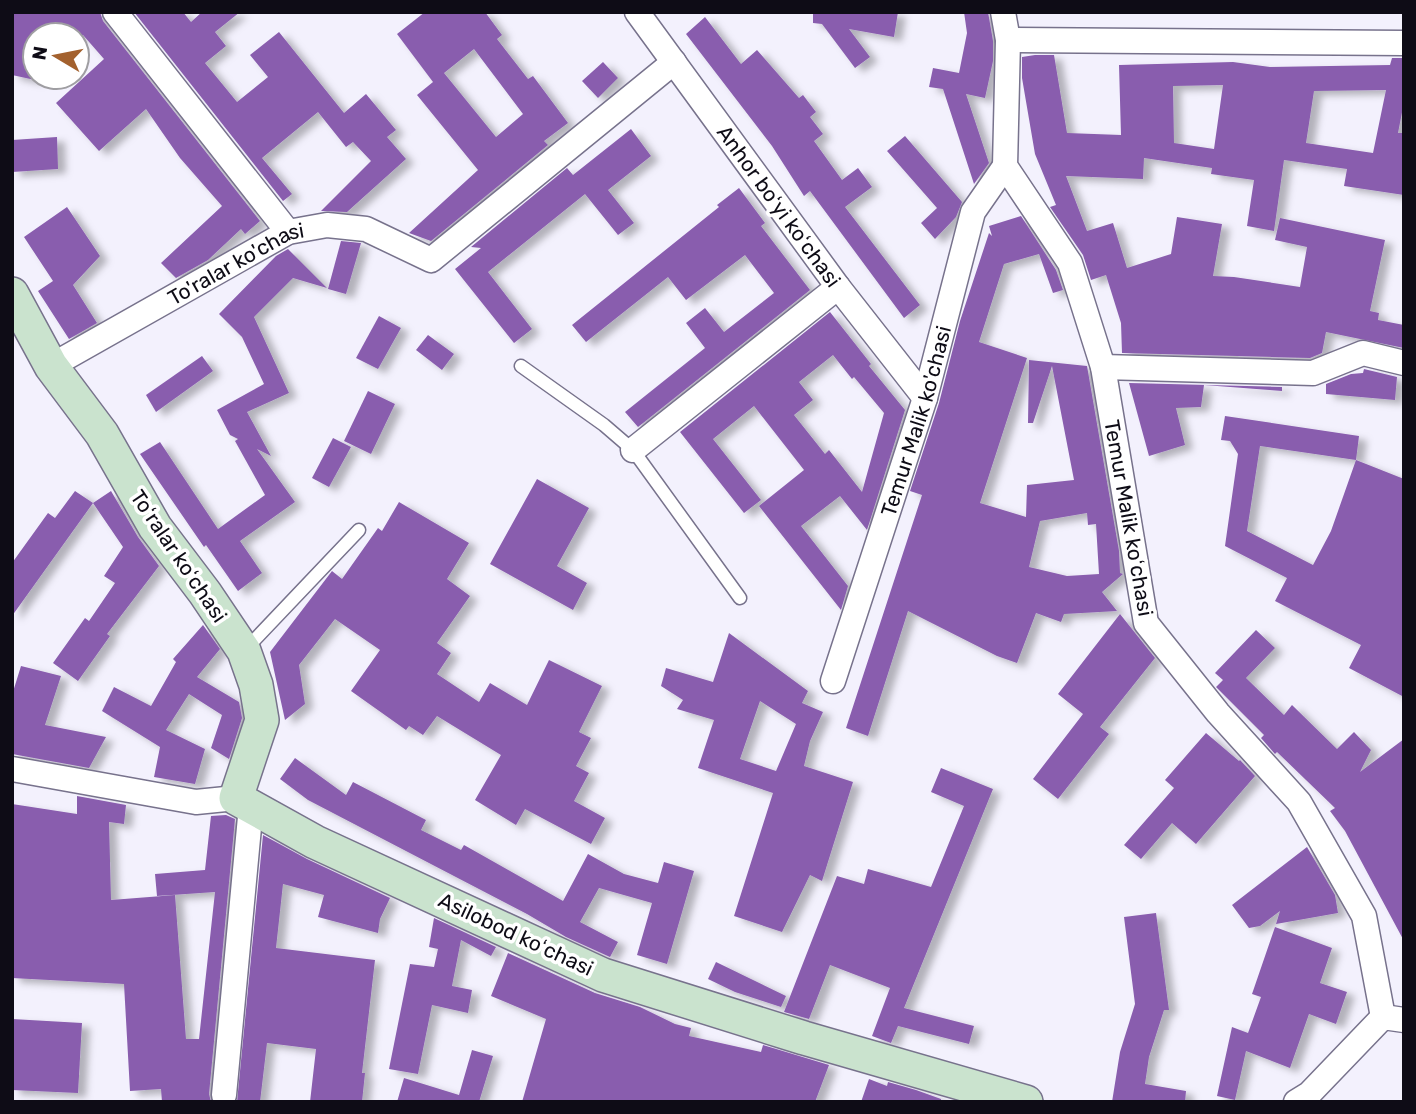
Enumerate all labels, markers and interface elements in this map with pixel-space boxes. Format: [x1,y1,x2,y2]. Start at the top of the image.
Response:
north arrow [21,21,91,91]
text: N [27,44,52,62]
street label: Anhor boʻyi koʻchasi [712,120,846,292]
street label: To'ralar ko'chasi [163,217,306,310]
street label: Temur Malik ko'chasi [875,323,956,519]
street label: Temur Malik koʻchasi [1099,418,1159,618]
street label: Toʻralar koʻchasi [125,485,233,627]
street label: Asilobod koʻchasi [435,887,597,981]

